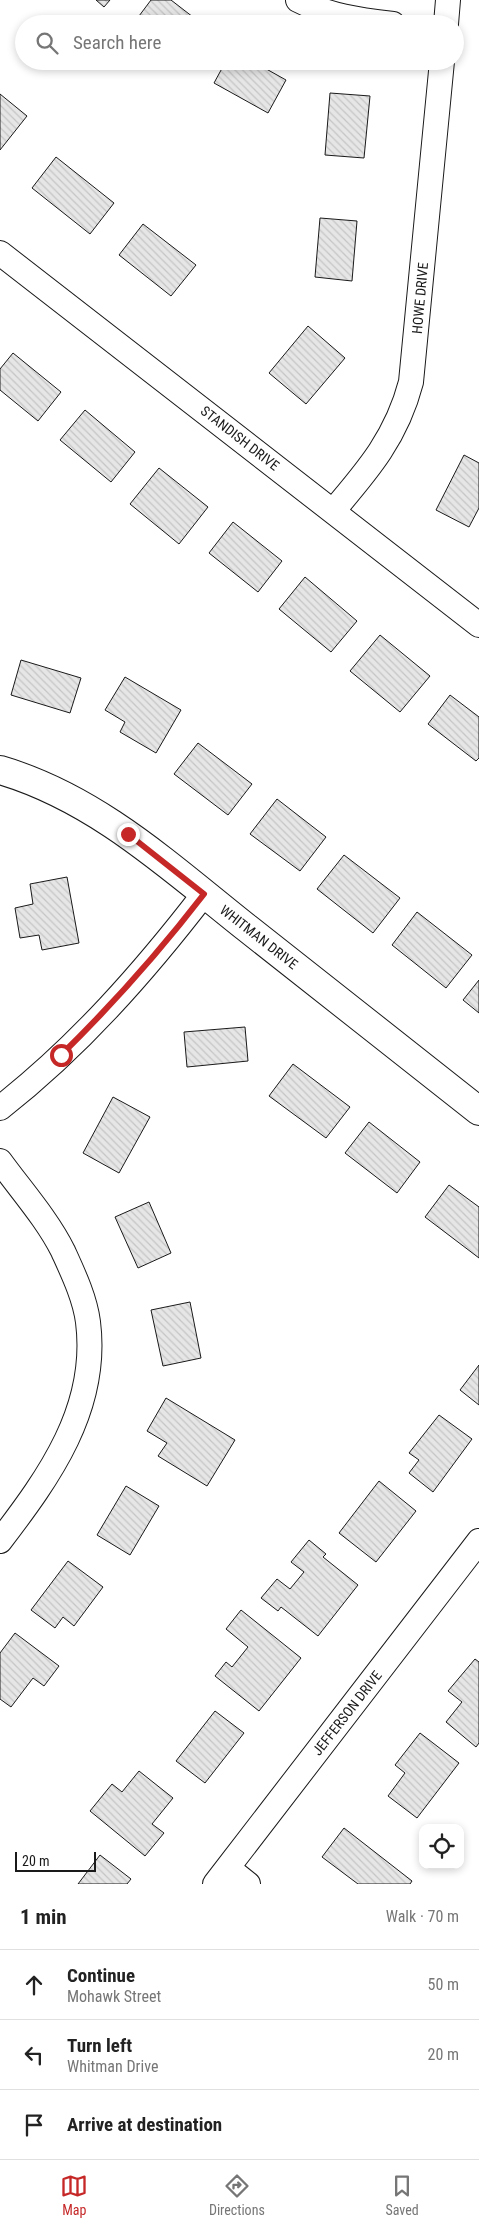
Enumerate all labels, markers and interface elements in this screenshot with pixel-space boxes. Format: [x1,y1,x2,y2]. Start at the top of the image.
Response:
search box [15,15,464,70]
icon: search [33,29,61,57]
text: Search here [73,31,161,54]
street label: HOWE DRIVE [409,262,431,334]
street label: STANDISH DRIVE [198,402,282,474]
route end [117,823,140,846]
street label: WHITMAN DRIVE [217,902,301,972]
route start [50,1044,73,1067]
street label: JEFFERSON DRIVE [309,1668,385,1758]
map controls [419,1824,464,1869]
button: locate [419,1824,464,1869]
scale bar [15,1849,96,1872]
text: 20 m [22,1853,50,1869]
text: 1 min [20,1905,67,1929]
text: Walk · 70 m [386,1907,459,1926]
text: Continue [67,1964,135,1987]
icon: ahead [20,1971,48,1999]
text: 50 m [427,1975,459,1994]
text: Mohawk Street [67,1987,161,2006]
text: Turn left [67,2034,132,2057]
icon: left [20,2041,48,2069]
text: 20 m [427,2045,459,2064]
text: Whitman Drive [67,2057,158,2076]
icon: arrive [20,2111,48,2139]
text: Arrive at destination [67,2113,222,2136]
tab: Map [60,2172,88,2218]
tab: Directions [209,2172,265,2218]
tab: Saved [385,2172,419,2218]

